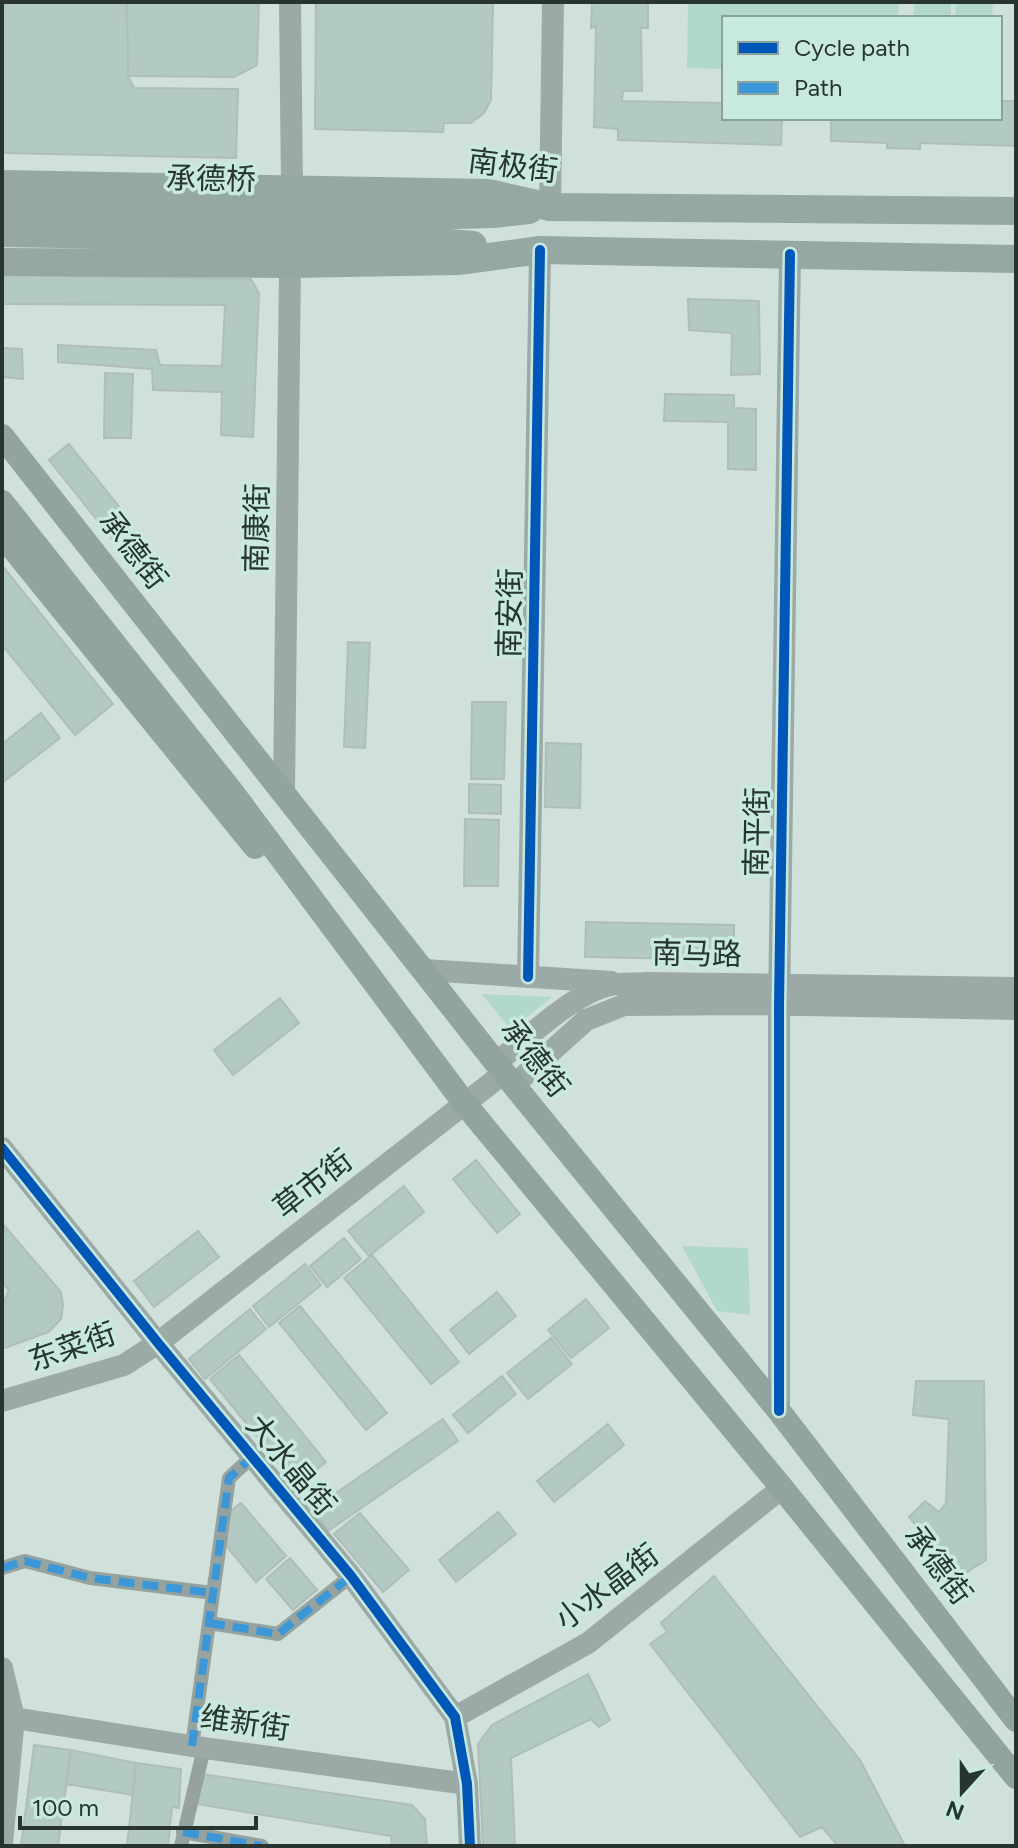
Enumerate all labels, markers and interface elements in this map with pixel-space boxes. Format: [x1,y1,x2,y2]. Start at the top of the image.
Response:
legend [722,16,1002,120]
text: Cycle path [794,33,910,62]
text: Path [794,73,842,102]
street label: 南极街 [466,142,560,189]
street label: 承德桥 [166,159,256,198]
street label: 南康街 [237,483,276,573]
street label: 承德街 [91,503,176,597]
street label: 南安街 [490,568,529,658]
street label: 南平街 [737,787,776,877]
street label: 南马路 [652,934,742,973]
street label: 承德街 [493,1011,578,1105]
street label: 草市街 [266,1141,360,1226]
street label: 东菜街 [23,1314,120,1379]
street label: 大水晶街 [239,1407,344,1523]
street label: 承德街 [897,1518,980,1612]
street label: 小水晶街 [548,1536,666,1637]
street label: 维新街 [198,1698,292,1747]
north arrow [922,1752,1002,1832]
scale bar [20,1780,256,1830]
text: 100 m [32,1793,99,1822]
text: N [942,1795,968,1826]

